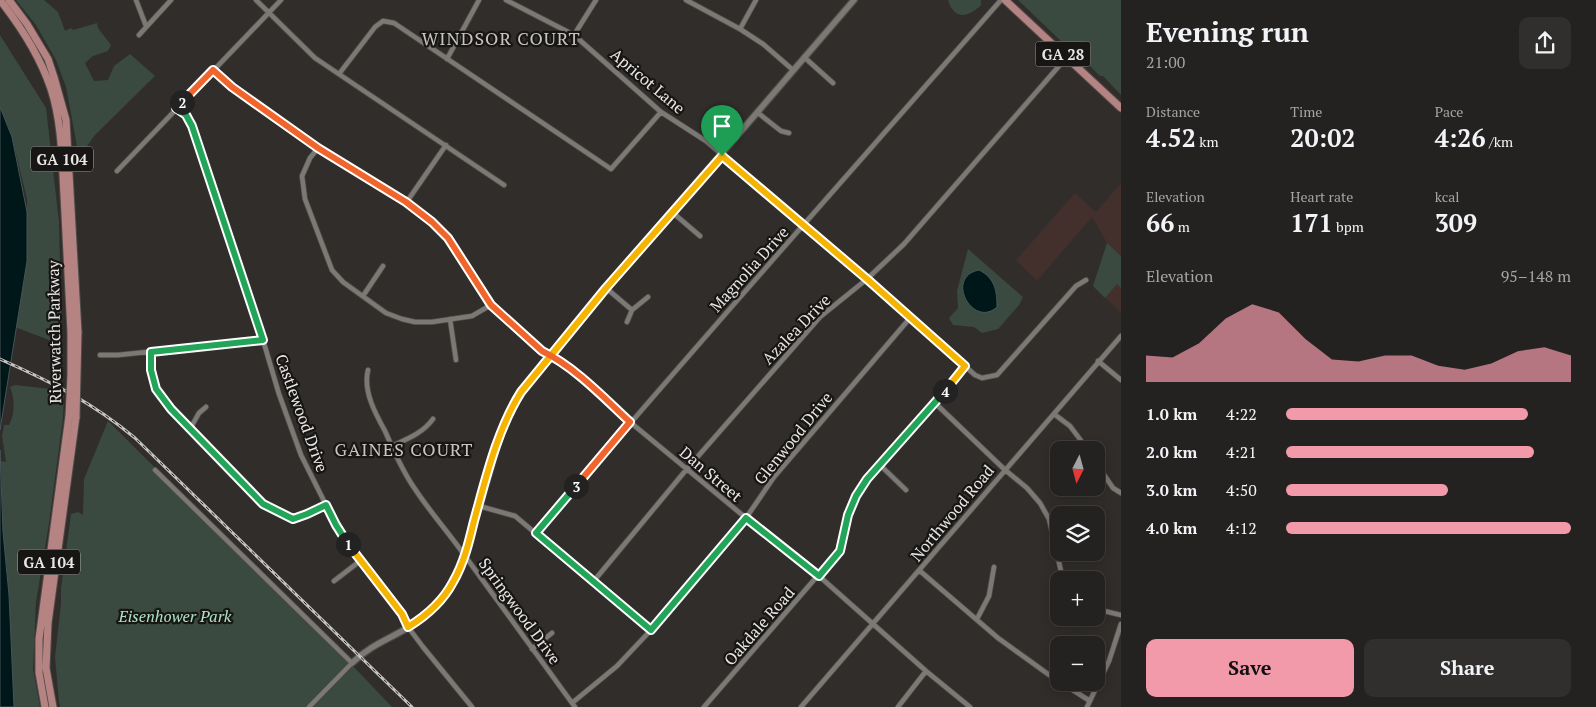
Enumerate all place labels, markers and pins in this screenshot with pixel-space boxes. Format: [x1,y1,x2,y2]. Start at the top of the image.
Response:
pin: 2 [170,90,194,114]
pin [701,105,743,156]
pin: 4 [932,378,958,404]
pin: 3 [564,474,588,498]
pin: 1 [336,532,360,556]

